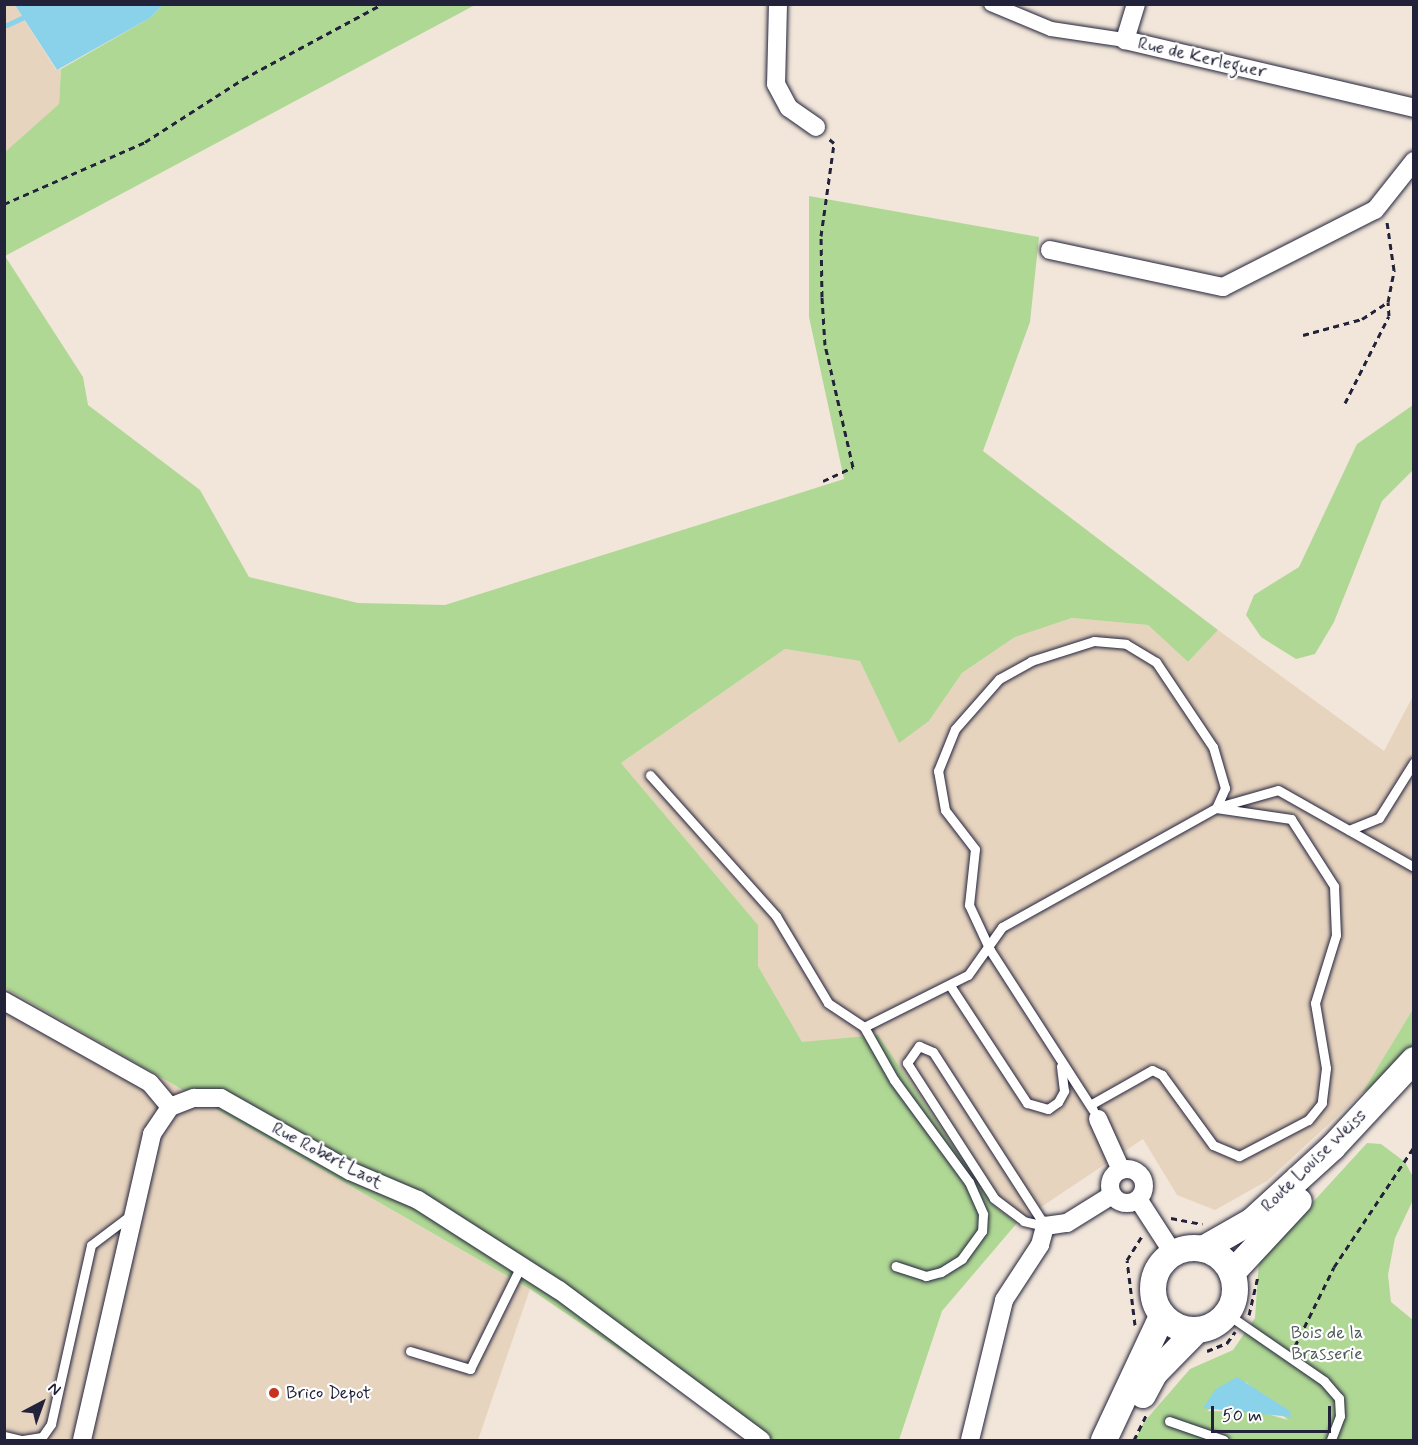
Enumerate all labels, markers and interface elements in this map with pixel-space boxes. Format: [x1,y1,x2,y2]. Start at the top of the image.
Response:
street label: Rue de Kerleguer [1137,33,1267,83]
street label: Route Louise Weiss [1256,1105,1372,1217]
street label: Rue Robert Laot [269,1118,385,1194]
park label: Bois de la Brasserie [1291,1323,1363,1366]
north arrow [12,1373,72,1433]
text: N [43,1378,65,1400]
place label: Brico Depot [286,1382,371,1404]
marker: Brico Depot [267,1386,281,1400]
scale bar [1214,1394,1334,1432]
text: 50 m [1222,1404,1262,1428]

